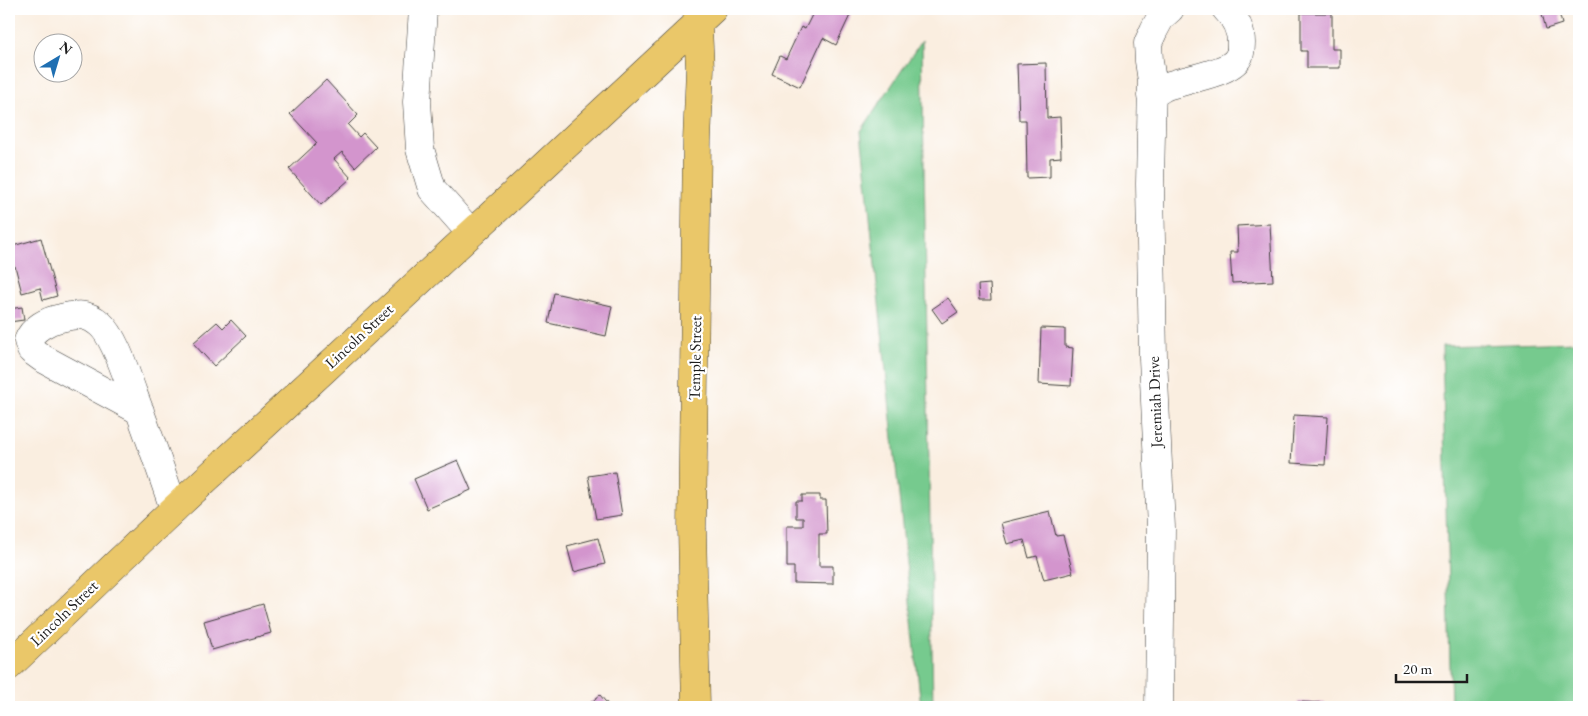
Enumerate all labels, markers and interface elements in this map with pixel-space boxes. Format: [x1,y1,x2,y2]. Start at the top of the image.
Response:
north arrow [32,32,82,82]
text: N [56,37,77,59]
street label: Lincoln Street [320,299,398,373]
street label: Temple Street [684,316,706,400]
street label: Jeremiah Drive [1143,356,1167,450]
street label: Lincoln Street [26,575,102,651]
scale bar [1396,651,1467,683]
text: 20 m [1403,659,1432,678]

